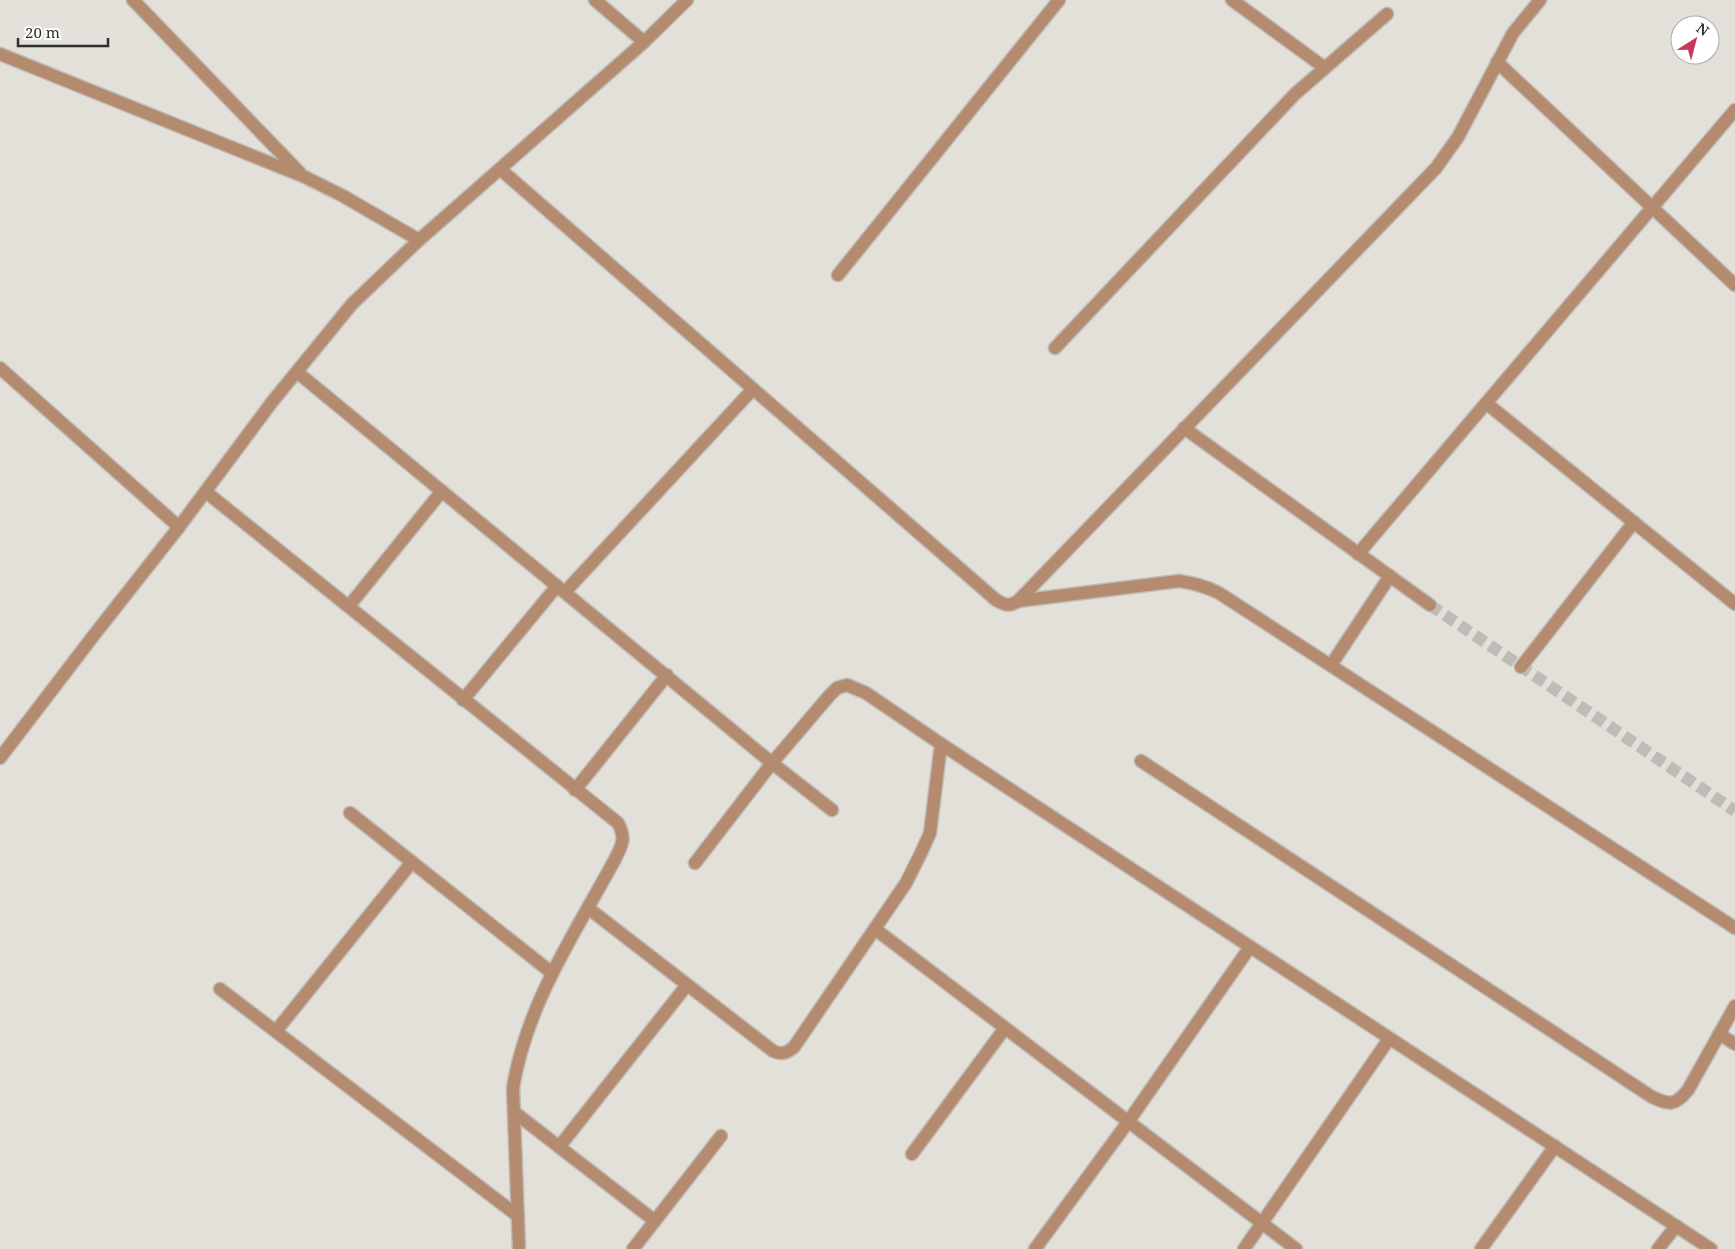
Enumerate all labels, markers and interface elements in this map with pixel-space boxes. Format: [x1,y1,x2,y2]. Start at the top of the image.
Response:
scale bar [18,15,108,47]
north arrow [1670,15,1720,65]
text: N [1693,18,1713,40]
text: 20 m [25,22,60,42]

